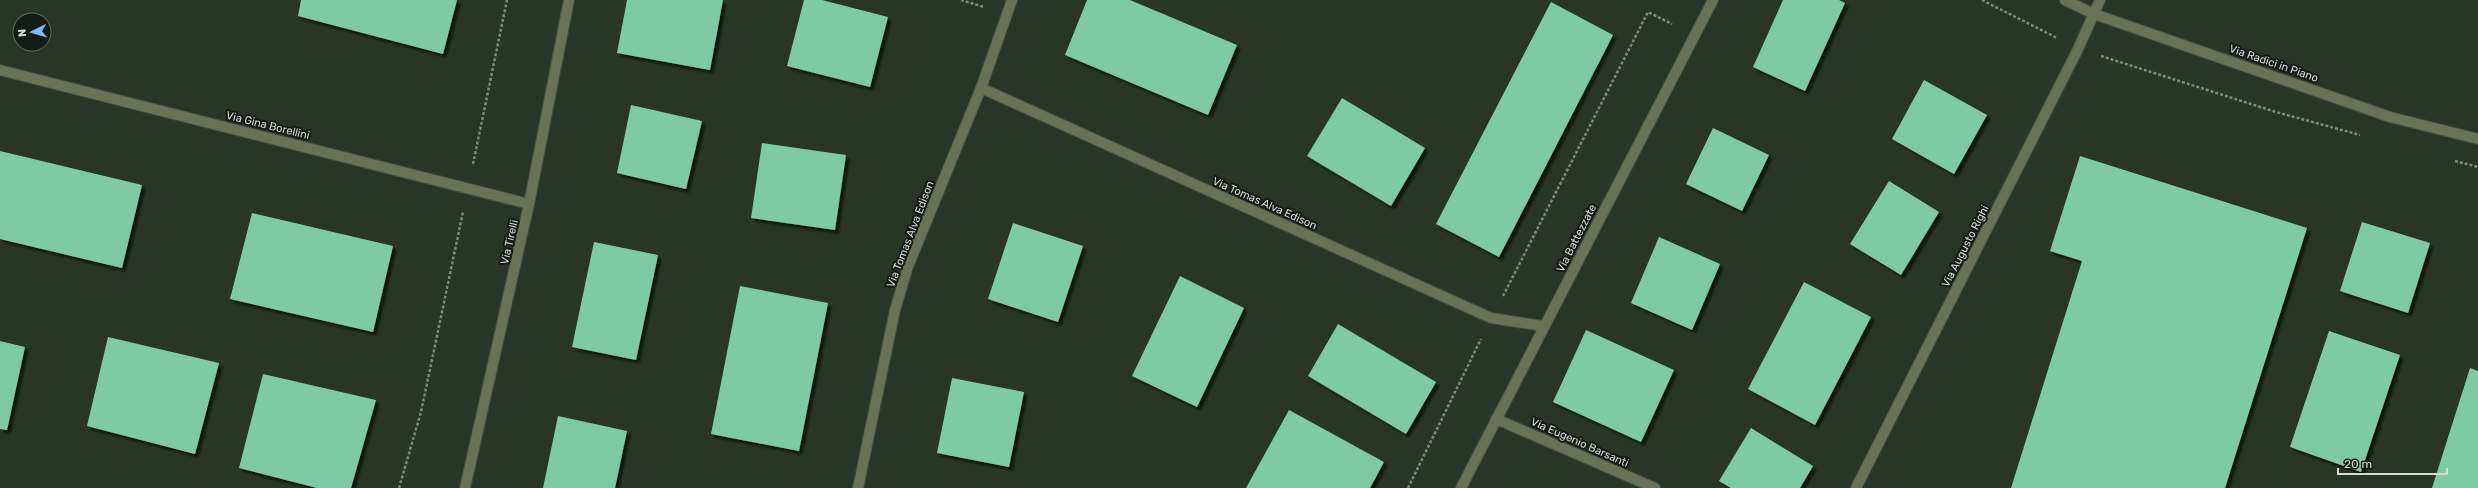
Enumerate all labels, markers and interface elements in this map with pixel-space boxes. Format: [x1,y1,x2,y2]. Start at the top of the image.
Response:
north arrow [12,12,52,52]
text: N [16,28,29,37]
street label: Via Radici in Piano [2228,42,2320,85]
street label: Via Gina Borellini [225,109,311,142]
street label: Via Tomas Alva Edison [1211,175,1319,232]
street label: Via Tomas Alva Edison [884,179,937,289]
street label: Via Battezzate [1554,202,1599,274]
street label: Via Augusto Righi [1939,203,1992,289]
street label: Via Tirelli [498,218,521,266]
street label: Via Eugenio Barsanti [1529,415,1631,470]
scale bar [2338,450,2447,476]
text: 20 m [2344,457,2372,471]

